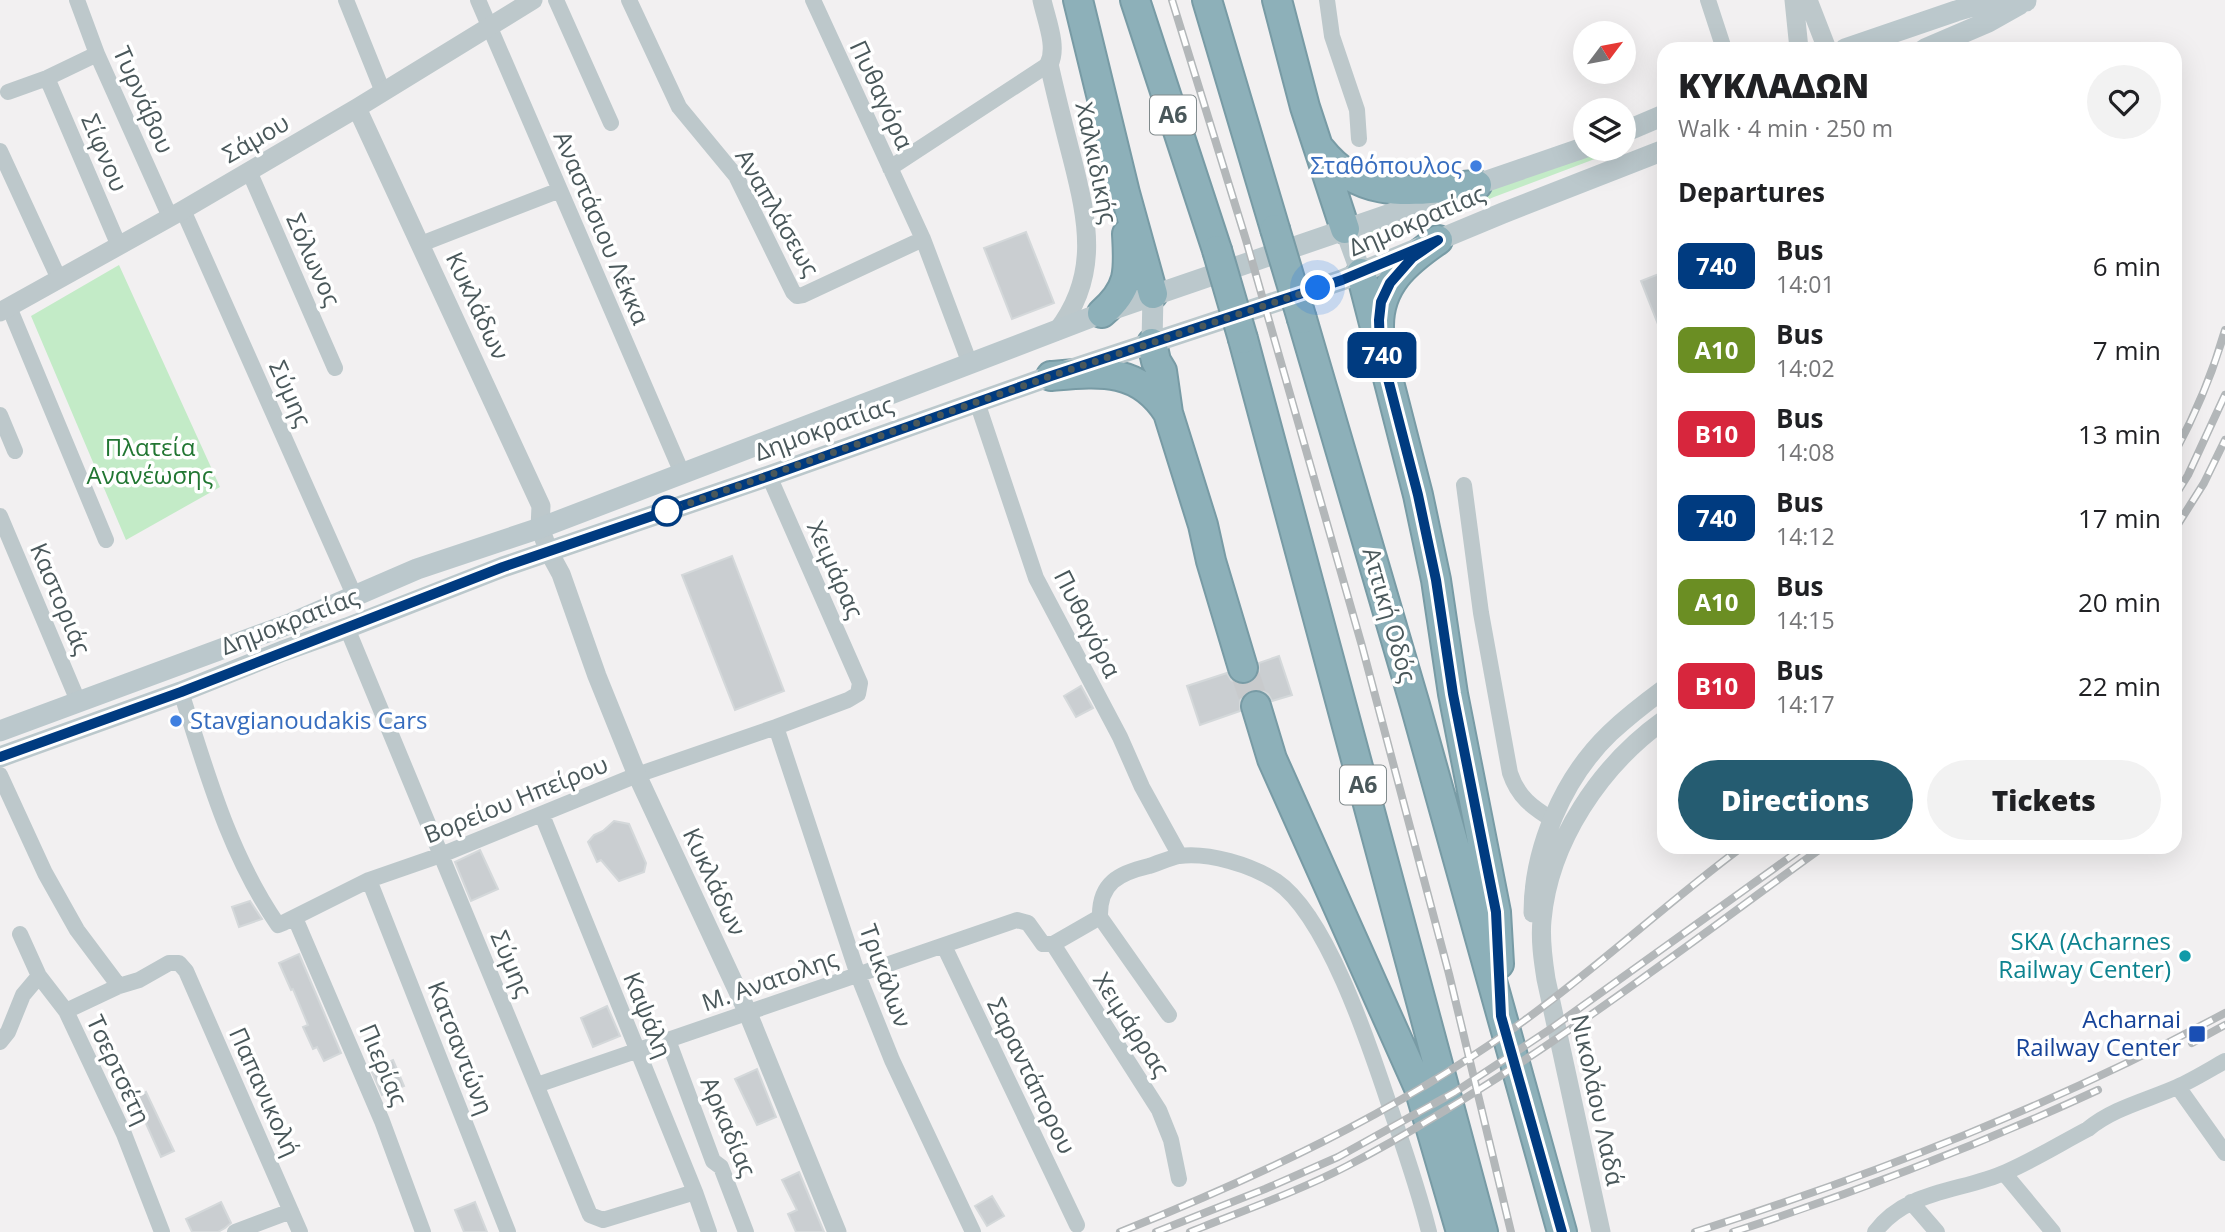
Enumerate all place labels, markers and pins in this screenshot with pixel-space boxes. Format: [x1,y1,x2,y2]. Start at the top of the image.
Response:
place label: Σταθόπουλος [1310,148,1462,181]
marker: Σταθόπουλος [1468,158,1484,174]
unlabelled marker [652,496,682,526]
place label: Stavgianoudakis Cars [190,703,427,736]
marker: Stavgianoudakis Cars [168,713,184,729]
place label: SKA (Acharnes Railway Center) [1998,924,2171,985]
marker: SKA (Acharnes Railway Center) [2177,948,2193,964]
place label: Acharnai Railway Center [2015,1002,2181,1063]
marker: Acharnai Railway Center [2187,1024,2207,1044]

